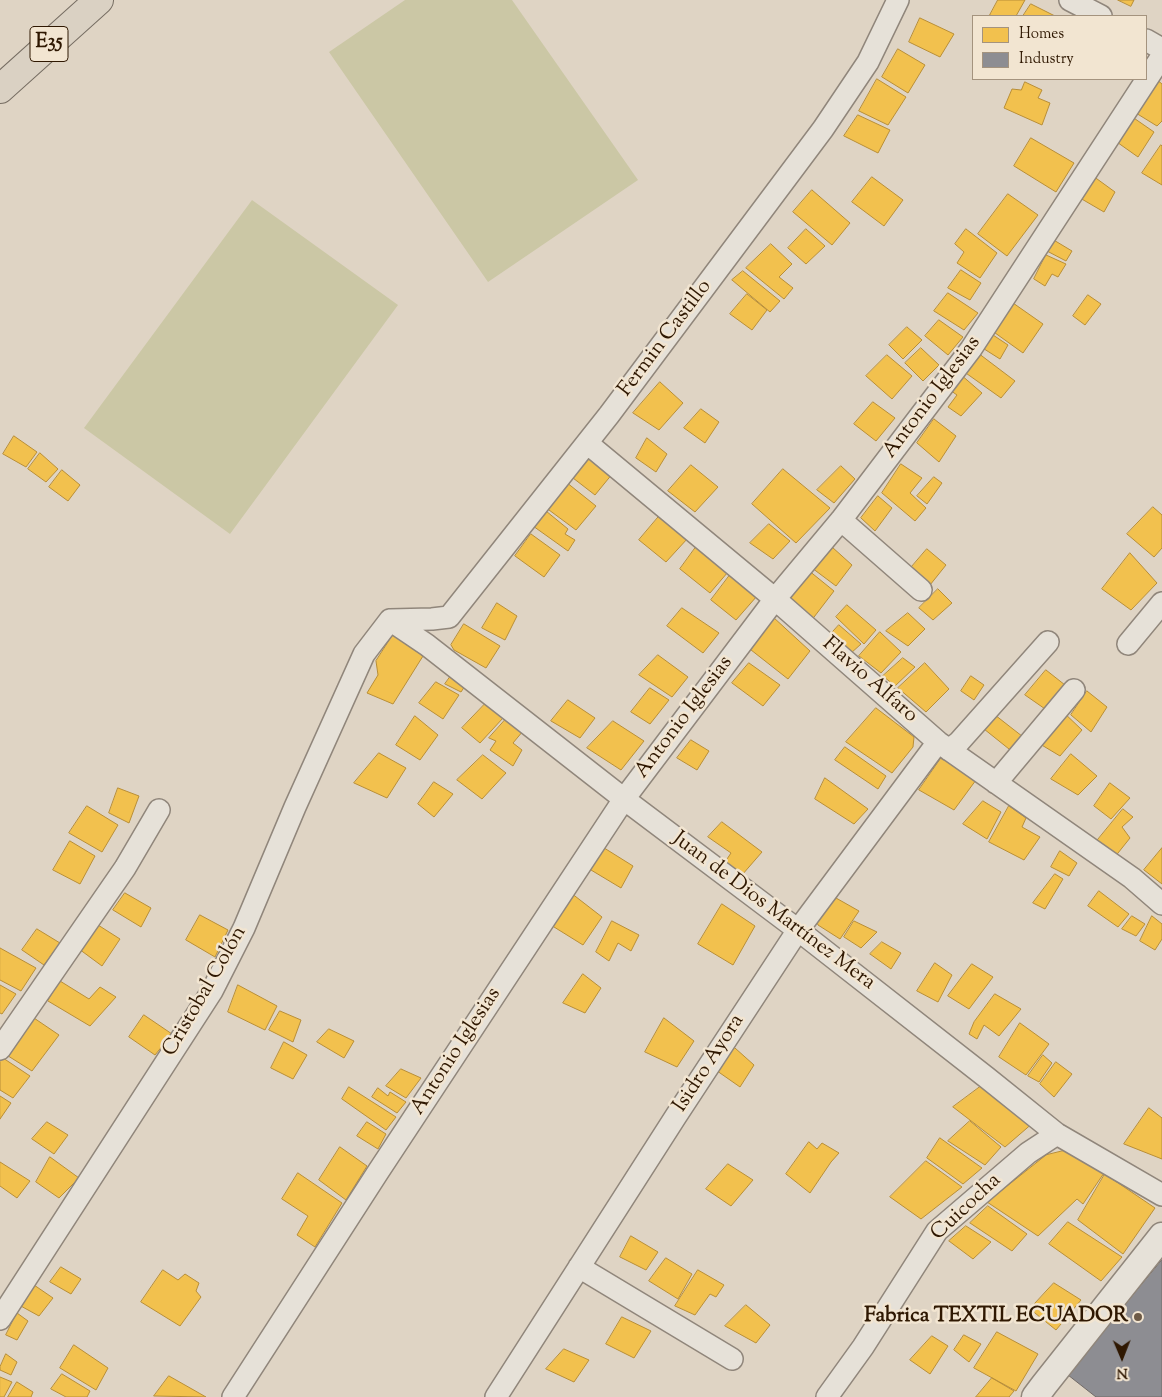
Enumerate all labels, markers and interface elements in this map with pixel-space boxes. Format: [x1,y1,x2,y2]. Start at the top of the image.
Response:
legend [972,15,1147,80]
text: Homes [1019,24,1064,45]
road number: E35 [30,27,68,62]
text: Industry [1019,49,1074,70]
street label: Fermin Castillo [614,276,718,402]
street label: Antonio Iglesias [879,332,987,464]
street label: Flavio Alfaro [816,633,922,729]
street label: Antonio Iglesias [631,652,739,784]
street label: Juan de Dios Martínez Mera [666,827,880,997]
street label: Cristobal Colón [159,923,253,1061]
street label: Antonio Iglesias [406,984,508,1120]
street label: Isidro Ayora [669,1010,751,1118]
street label: Cuicocha [927,1169,1007,1247]
place label: Fabrica TEXTIL ECUADOR [864,1304,1128,1330]
marker: Fabrica TEXTIL ECUADOR [1132,1311,1144,1323]
north arrow [1097,1332,1147,1382]
text: N [1116,1362,1128,1382]

